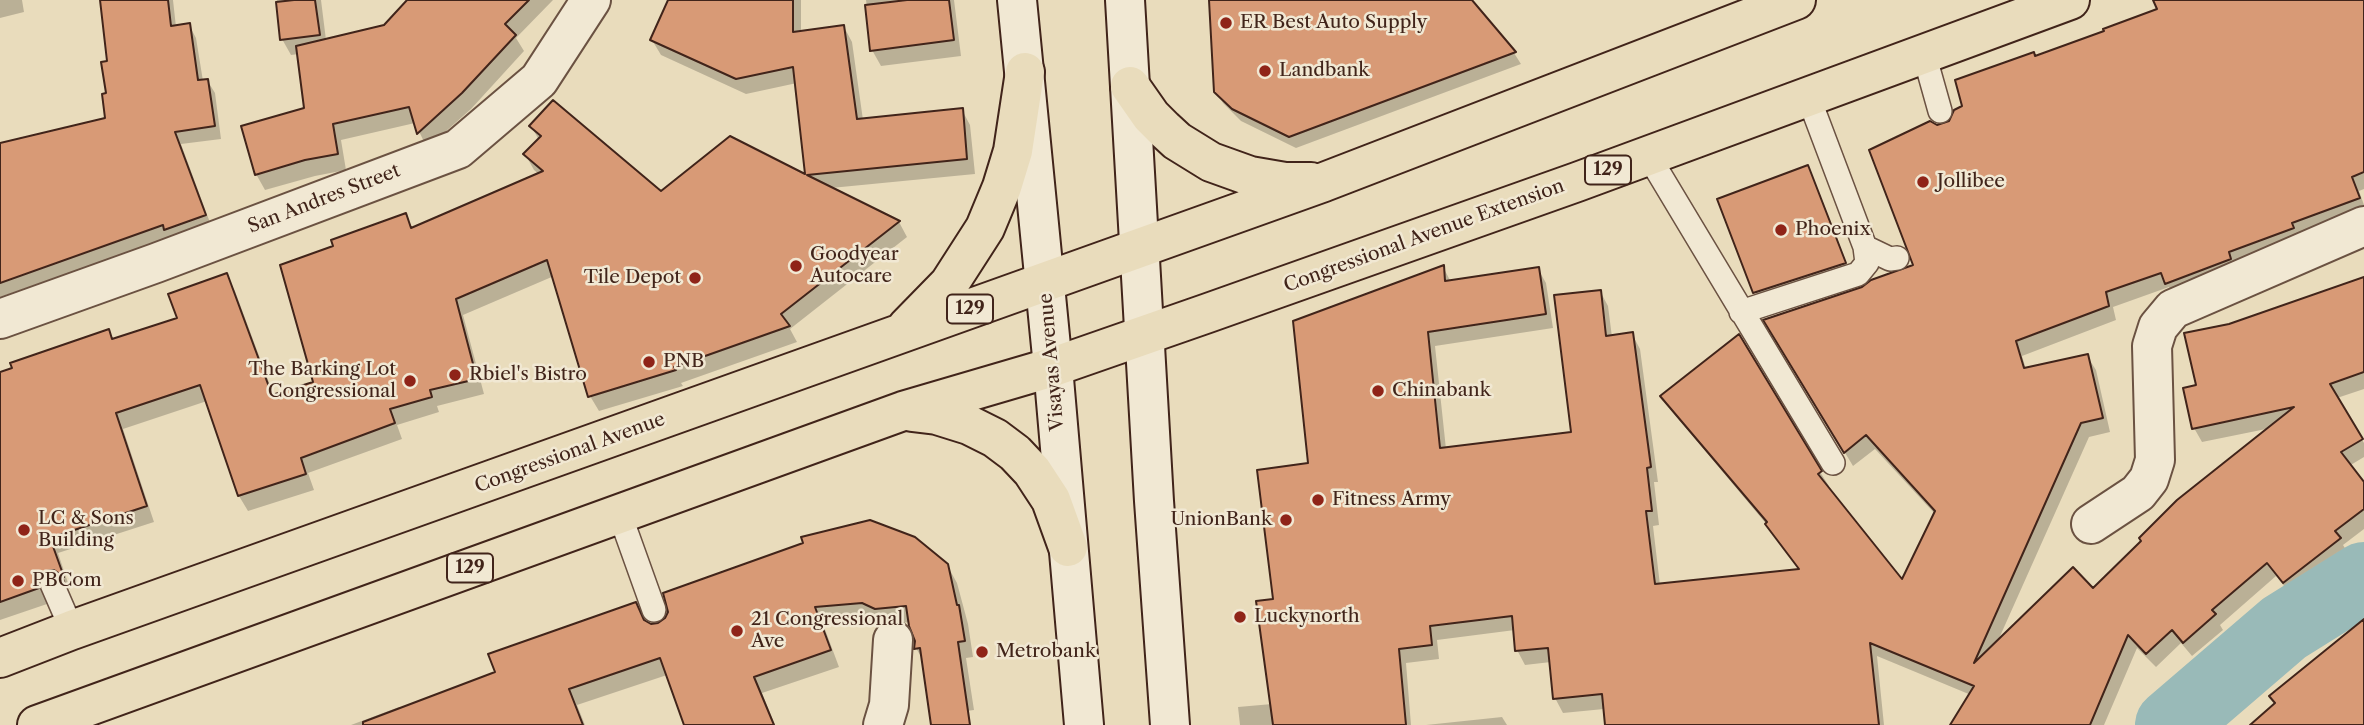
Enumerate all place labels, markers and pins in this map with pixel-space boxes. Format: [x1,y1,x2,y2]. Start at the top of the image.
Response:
place label: ER Best Auto Supply [1240,12,1427,34]
marker: ER Best Auto Supply [1218,15,1234,31]
place label: Landbank [1279,60,1369,82]
marker: Landbank [1257,63,1273,79]
place label: Jollibee [1937,171,2005,193]
marker: Jollibee [1915,174,1931,190]
place label: Phoenix [1795,219,1870,241]
marker: Phoenix [1773,222,1789,238]
place label: Goodyear Autocare [810,244,899,288]
marker: Goodyear Autocare [788,258,804,274]
place label: Tile Depot [584,267,681,289]
marker: Tile Depot [687,270,703,286]
place label: PNB [663,351,704,373]
marker: PNB [641,354,657,370]
place label: The Barking Lot Congressional [248,359,396,403]
place label: Rbiel's Bistro [469,364,587,386]
marker: Rbiel's Bistro [447,367,463,383]
marker: The Barking Lot Congressional [402,373,418,389]
place label: Chinabank [1392,380,1491,402]
marker: Chinabank [1370,383,1386,399]
place label: Fitness Army [1332,489,1451,511]
marker: Fitness Army [1310,492,1326,508]
place label: LC & Sons Building [38,508,134,552]
place label: UnionBank [1170,509,1272,531]
marker: UnionBank [1278,512,1294,528]
marker: LC & Sons Building [16,522,32,538]
place label: PBCom [32,570,102,592]
marker: PBCom [10,573,26,589]
place label: Luckynorth [1254,606,1360,628]
place label: 21 Congressional Ave [751,609,903,653]
marker: Luckynorth [1232,609,1248,625]
marker: 21 Congressional Ave [729,623,745,639]
place label: Metrobank [996,641,1096,663]
marker: Metrobank [974,644,990,660]

